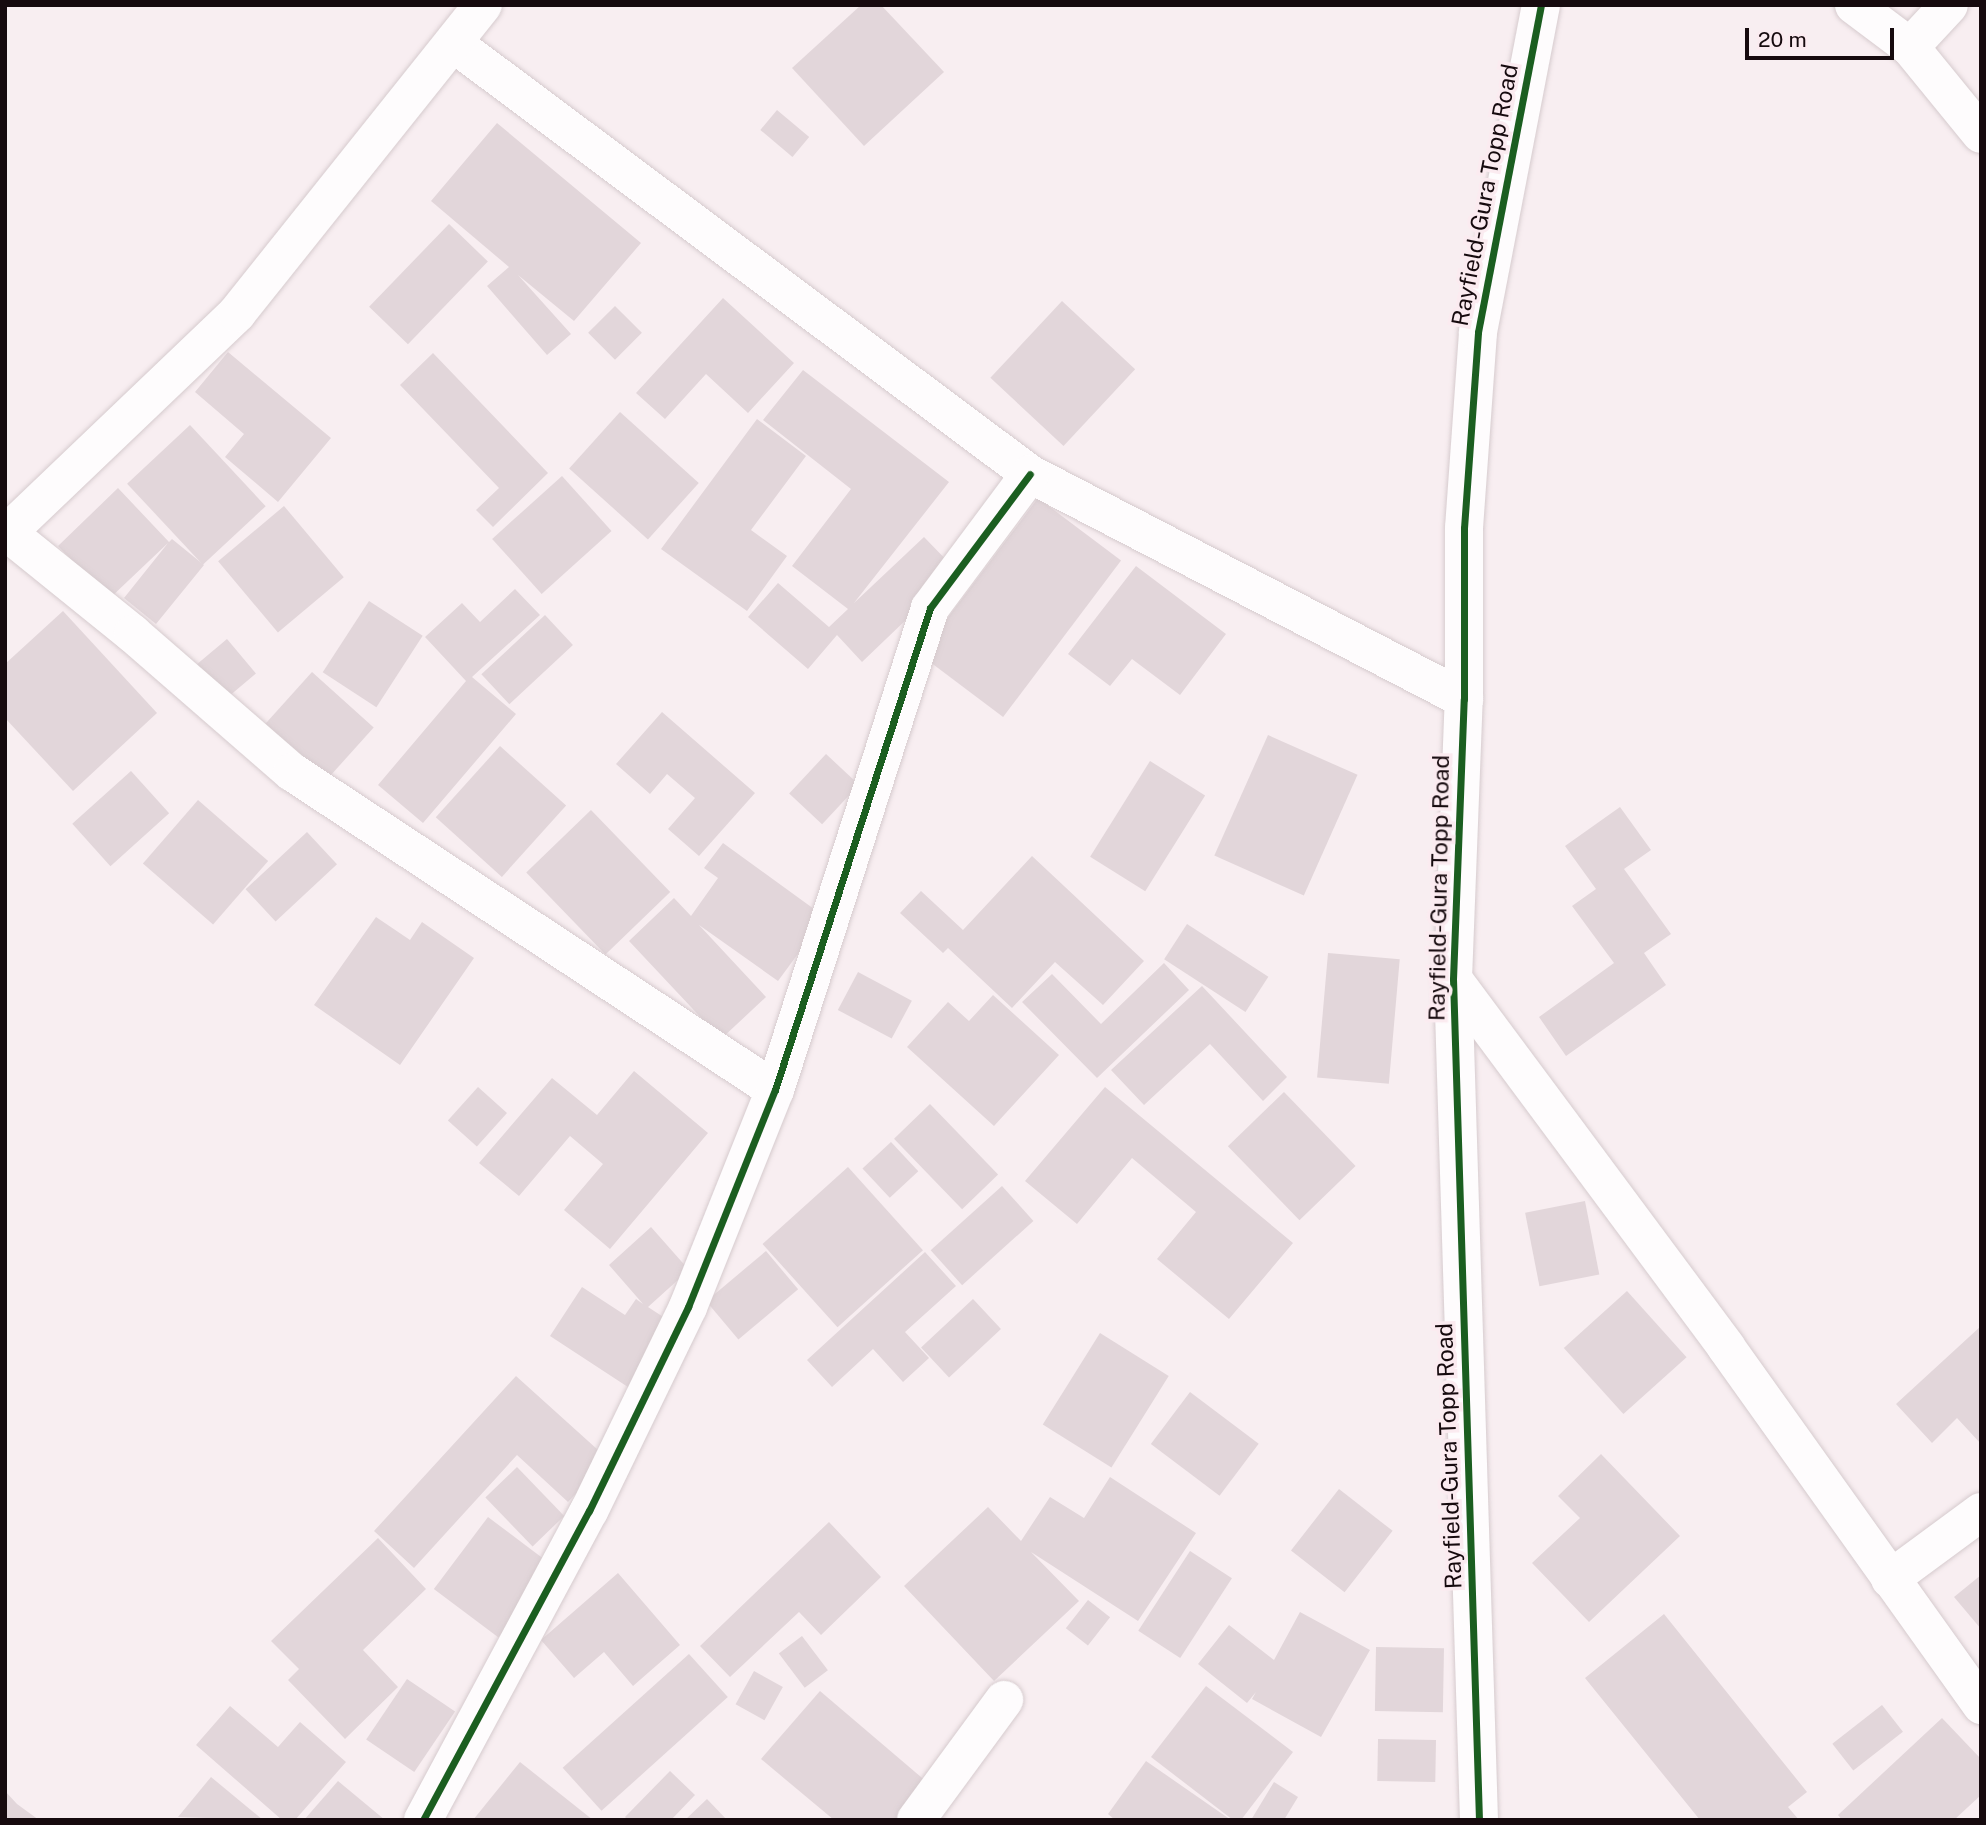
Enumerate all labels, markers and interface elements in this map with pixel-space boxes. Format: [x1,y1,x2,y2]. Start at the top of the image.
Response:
scale bar [1748,14,1897,58]
text: 20 m [1758,27,1807,52]
street label: Rayfield-Gura Topp Road [1446,62,1524,328]
street label: Rayfield-Gura Topp Road [1423,755,1455,1021]
street label: Rayfield-Gura Topp Road [1431,1322,1467,1590]

